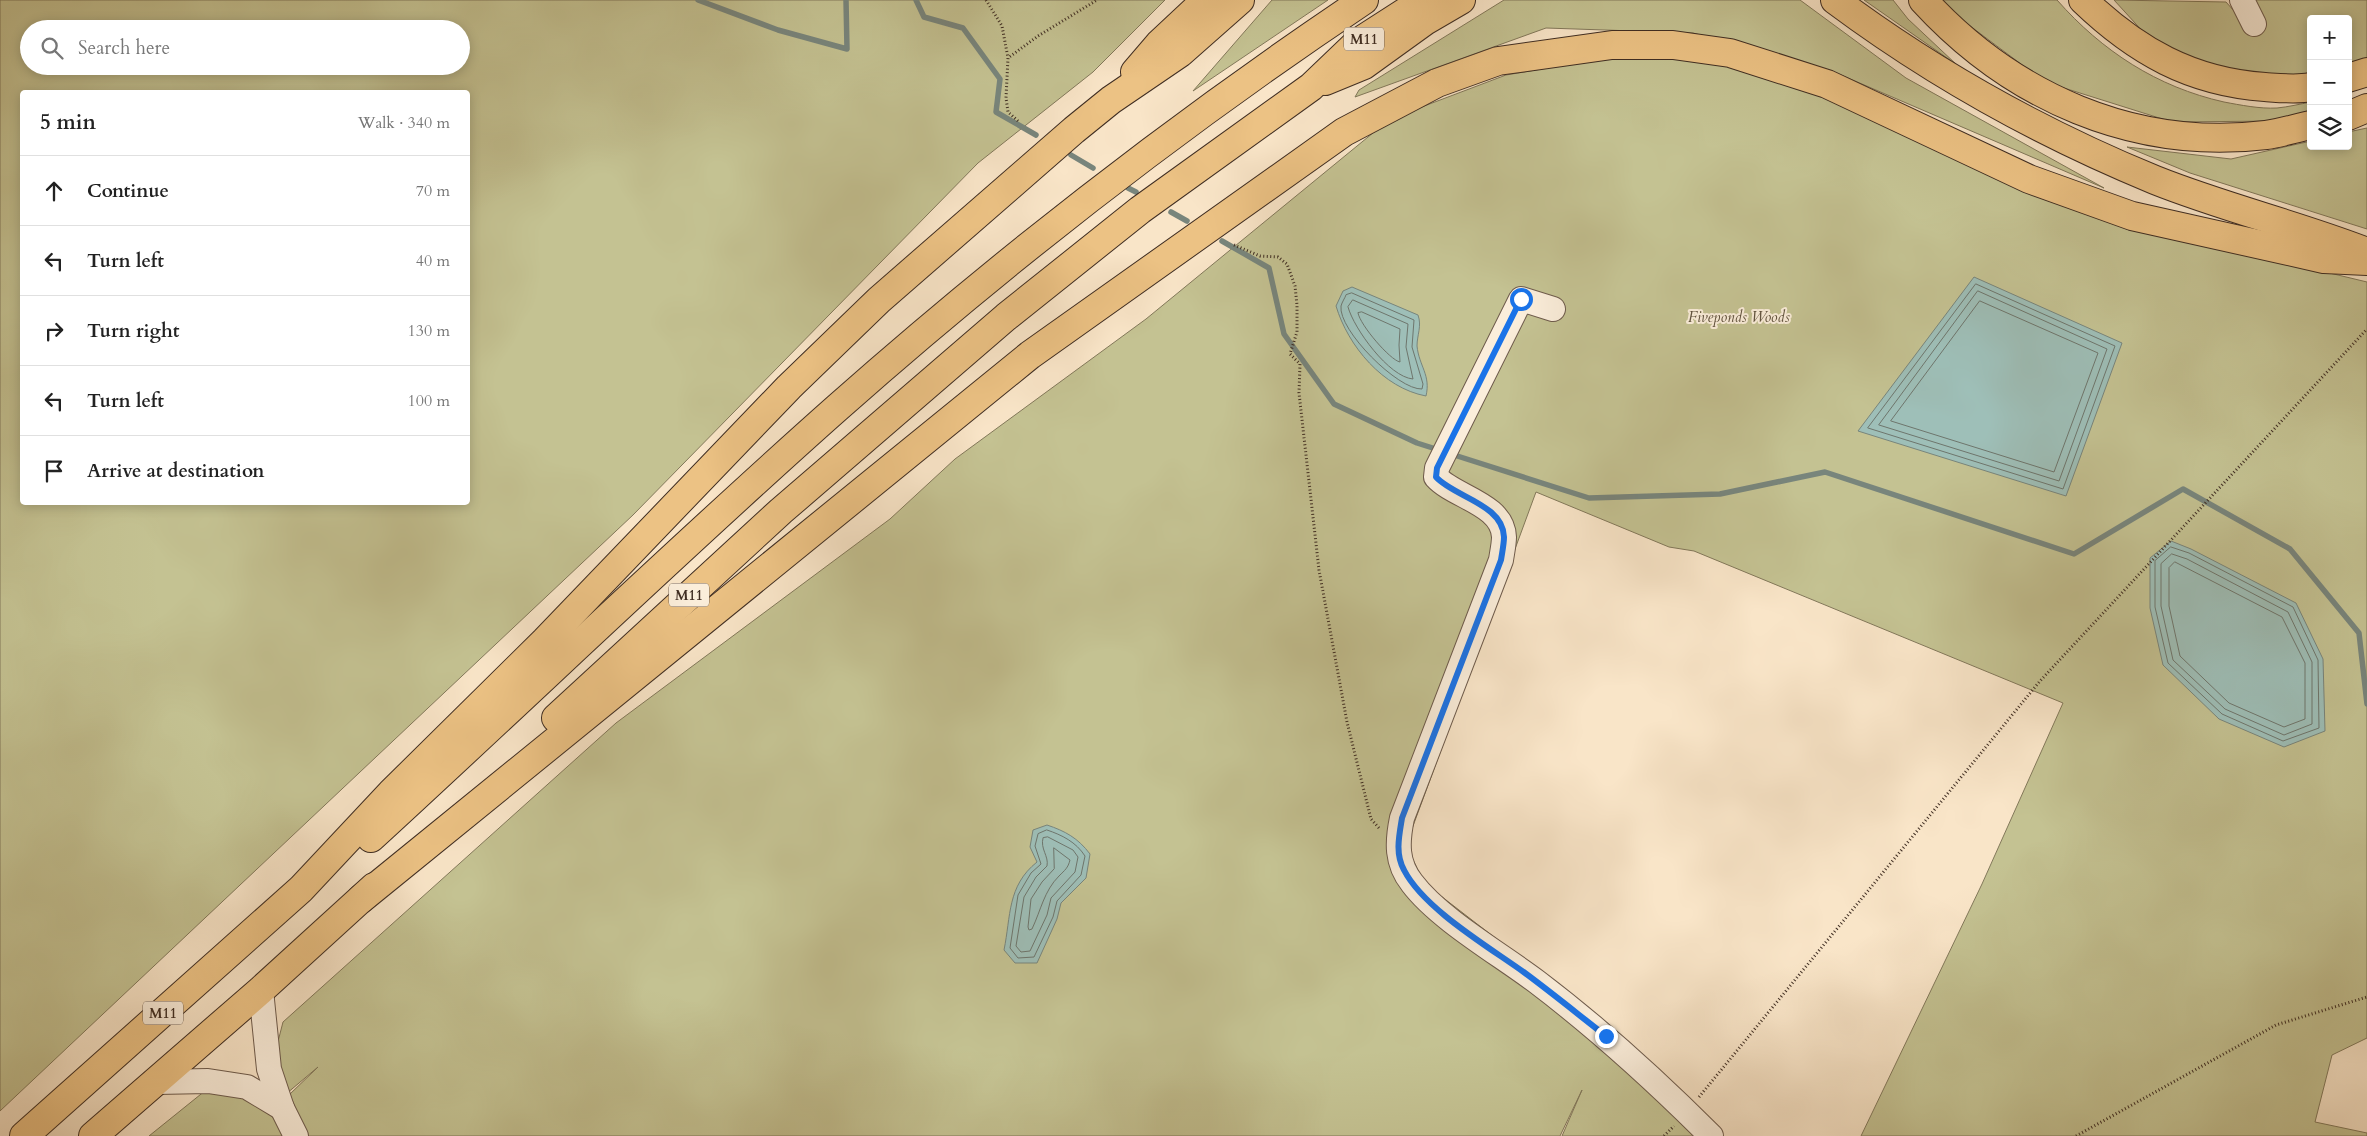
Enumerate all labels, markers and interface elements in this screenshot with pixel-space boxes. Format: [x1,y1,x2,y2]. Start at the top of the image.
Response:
map controls [2307,15,2352,150]
button: + [2307,15,2352,60]
search box [20,20,470,75]
road number: M11 [1344,28,1384,50]
icon: search [38,34,66,62]
text: Search here [78,35,170,61]
button: − [2307,60,2352,105]
button: layers [2307,105,2352,150]
text: 5 min [40,108,96,137]
text: Walk · 340 m [358,112,450,134]
icon: ahead [40,177,68,205]
text: Continue [87,178,169,204]
text: 70 m [416,180,450,202]
icon: left [40,247,68,275]
text: Turn left [87,248,164,274]
text: 40 m [416,250,450,272]
route start [1510,288,1533,311]
park label: Fiveponds Woods [1688,307,1790,327]
icon: right [40,317,68,345]
text: Turn right [87,318,179,344]
text: 130 m [408,320,450,342]
icon: left [40,387,68,415]
text: Turn left [87,388,164,414]
text: 100 m [408,390,450,412]
icon: arrive [40,457,68,485]
text: Arrive at destination [87,458,264,484]
road number: M11 [669,584,709,606]
road number: M11 [143,1001,183,1024]
route end [1595,1025,1618,1048]

